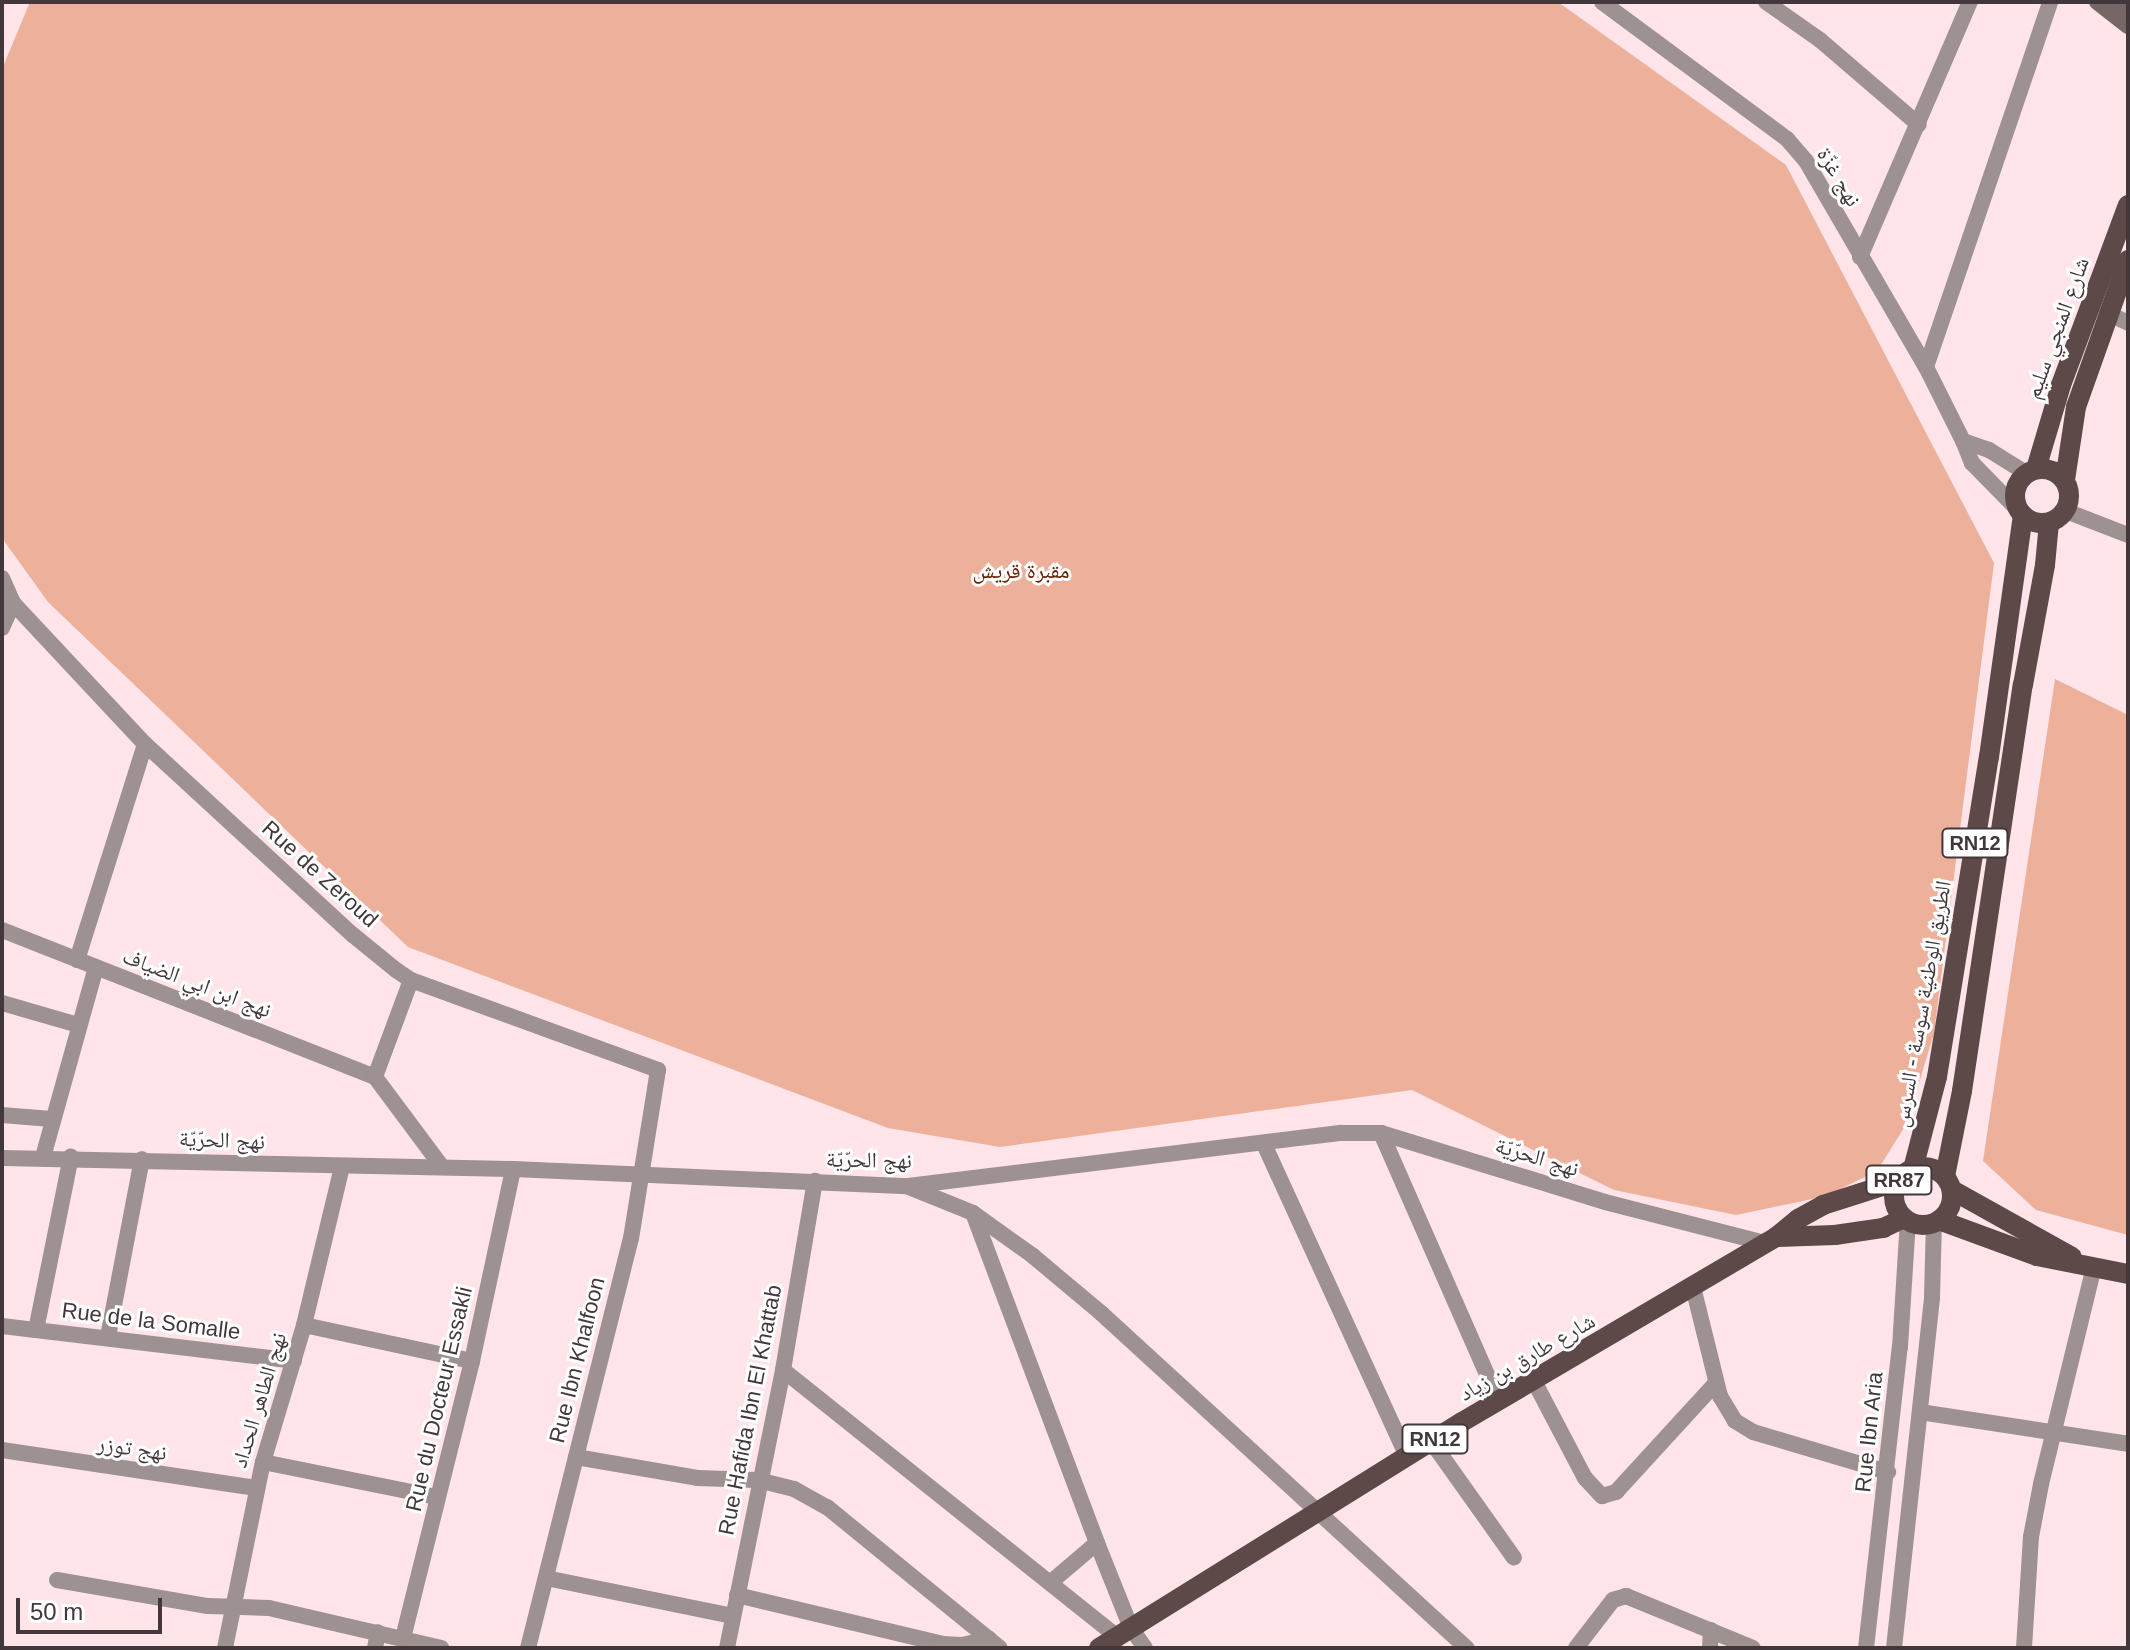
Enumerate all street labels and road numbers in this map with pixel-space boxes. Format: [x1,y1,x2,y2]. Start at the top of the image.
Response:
street label: نهج غزّة [1811,143,1867,211]
street label: شارع المنجي سليم [2019,254,2095,402]
street label: Rue de Zeroud [257,815,383,933]
road number: RN12 [1941,827,2009,859]
street label: الطريق الوطنية سوسة - السرس [1887,879,1957,1129]
street label: نهج ابن ابي الضياف [119,943,275,1023]
street label: نهج الحرّيّة [179,1125,265,1155]
street label: نهج الحرّيّة [1492,1132,1582,1182]
street label: نهج الحرّيّة [826,1146,912,1174]
road number: RR87 [1865,1164,1933,1196]
street label: Rue Ibn Khalfoon [544,1274,610,1446]
street label: Rue Hafida Ibn El Khattab [713,1283,787,1537]
street label: Rue du Docteur Essakli [400,1284,478,1514]
street label: Rue de la Somalle [60,1297,242,1345]
street label: شارع طارق بن زياد [1454,1307,1600,1407]
street label: نهج الطاهر الحداد [226,1329,292,1471]
street label: Rue Ibn Aria [1849,1370,1889,1494]
road number: RN12 [1401,1423,1469,1455]
street label: نهج توزر [95,1430,169,1466]

